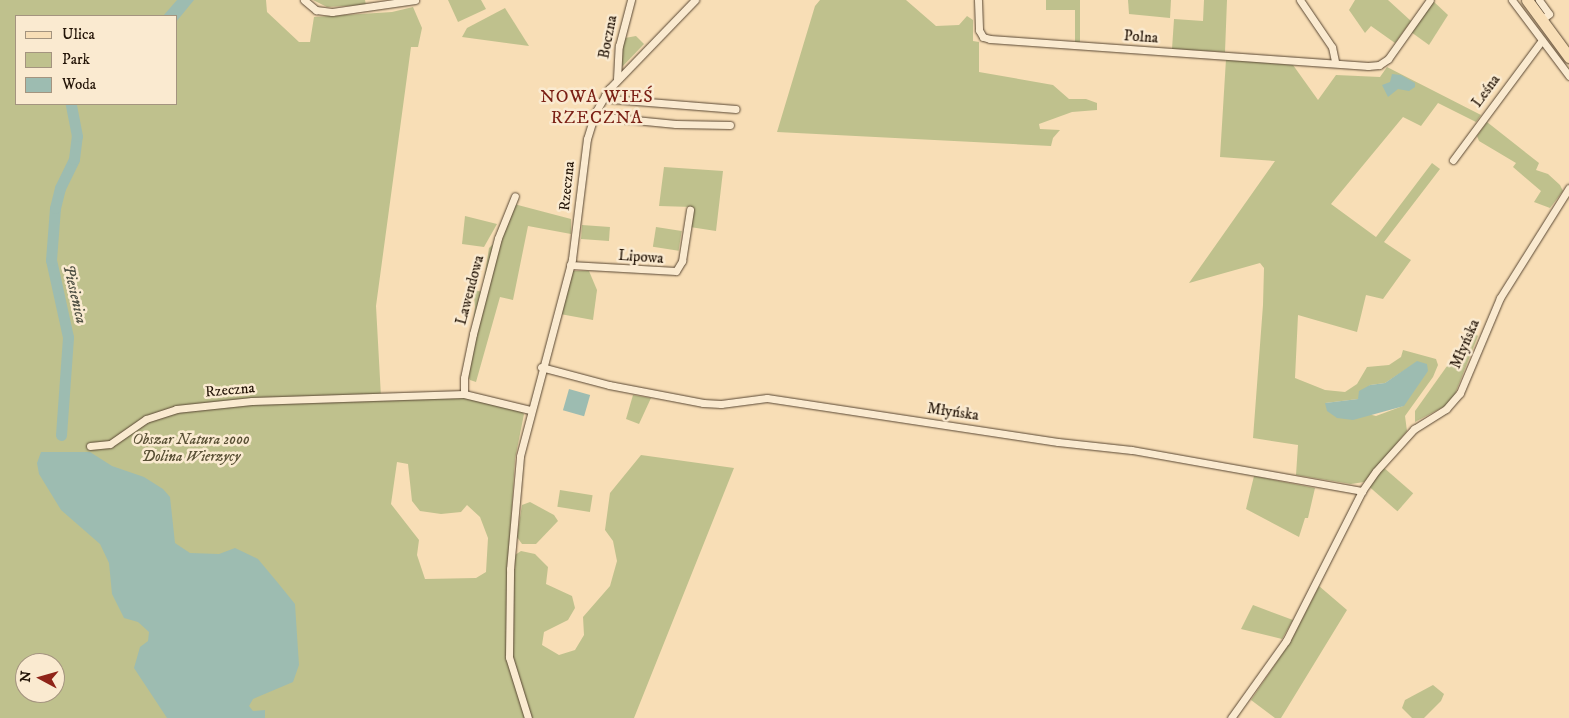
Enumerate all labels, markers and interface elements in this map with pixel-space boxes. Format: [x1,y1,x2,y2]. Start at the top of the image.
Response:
street label: Boczna [595,14,621,60]
legend [15,15,178,105]
text: Ulica [62,25,95,44]
street label: Polna [1123,27,1159,47]
text: Park [62,50,90,69]
street label: Leśna [1468,71,1504,111]
text: Woda [62,75,96,94]
district label: NOWA WIEŚ RZECZNA [539,87,655,130]
street label: Rzeczna [555,160,579,212]
street label: Lipowa [618,246,664,268]
street label: Lawendowa [452,253,488,327]
water label: Piesienica [59,262,91,326]
street label: Młyńska [1447,317,1483,371]
street label: Rzeczna [204,379,256,401]
street label: Młyńska [926,399,980,425]
park label: Obszar Natura 2000 Dolina Wierzycy [132,430,250,465]
north arrow [15,653,65,703]
text: N [17,670,36,683]

